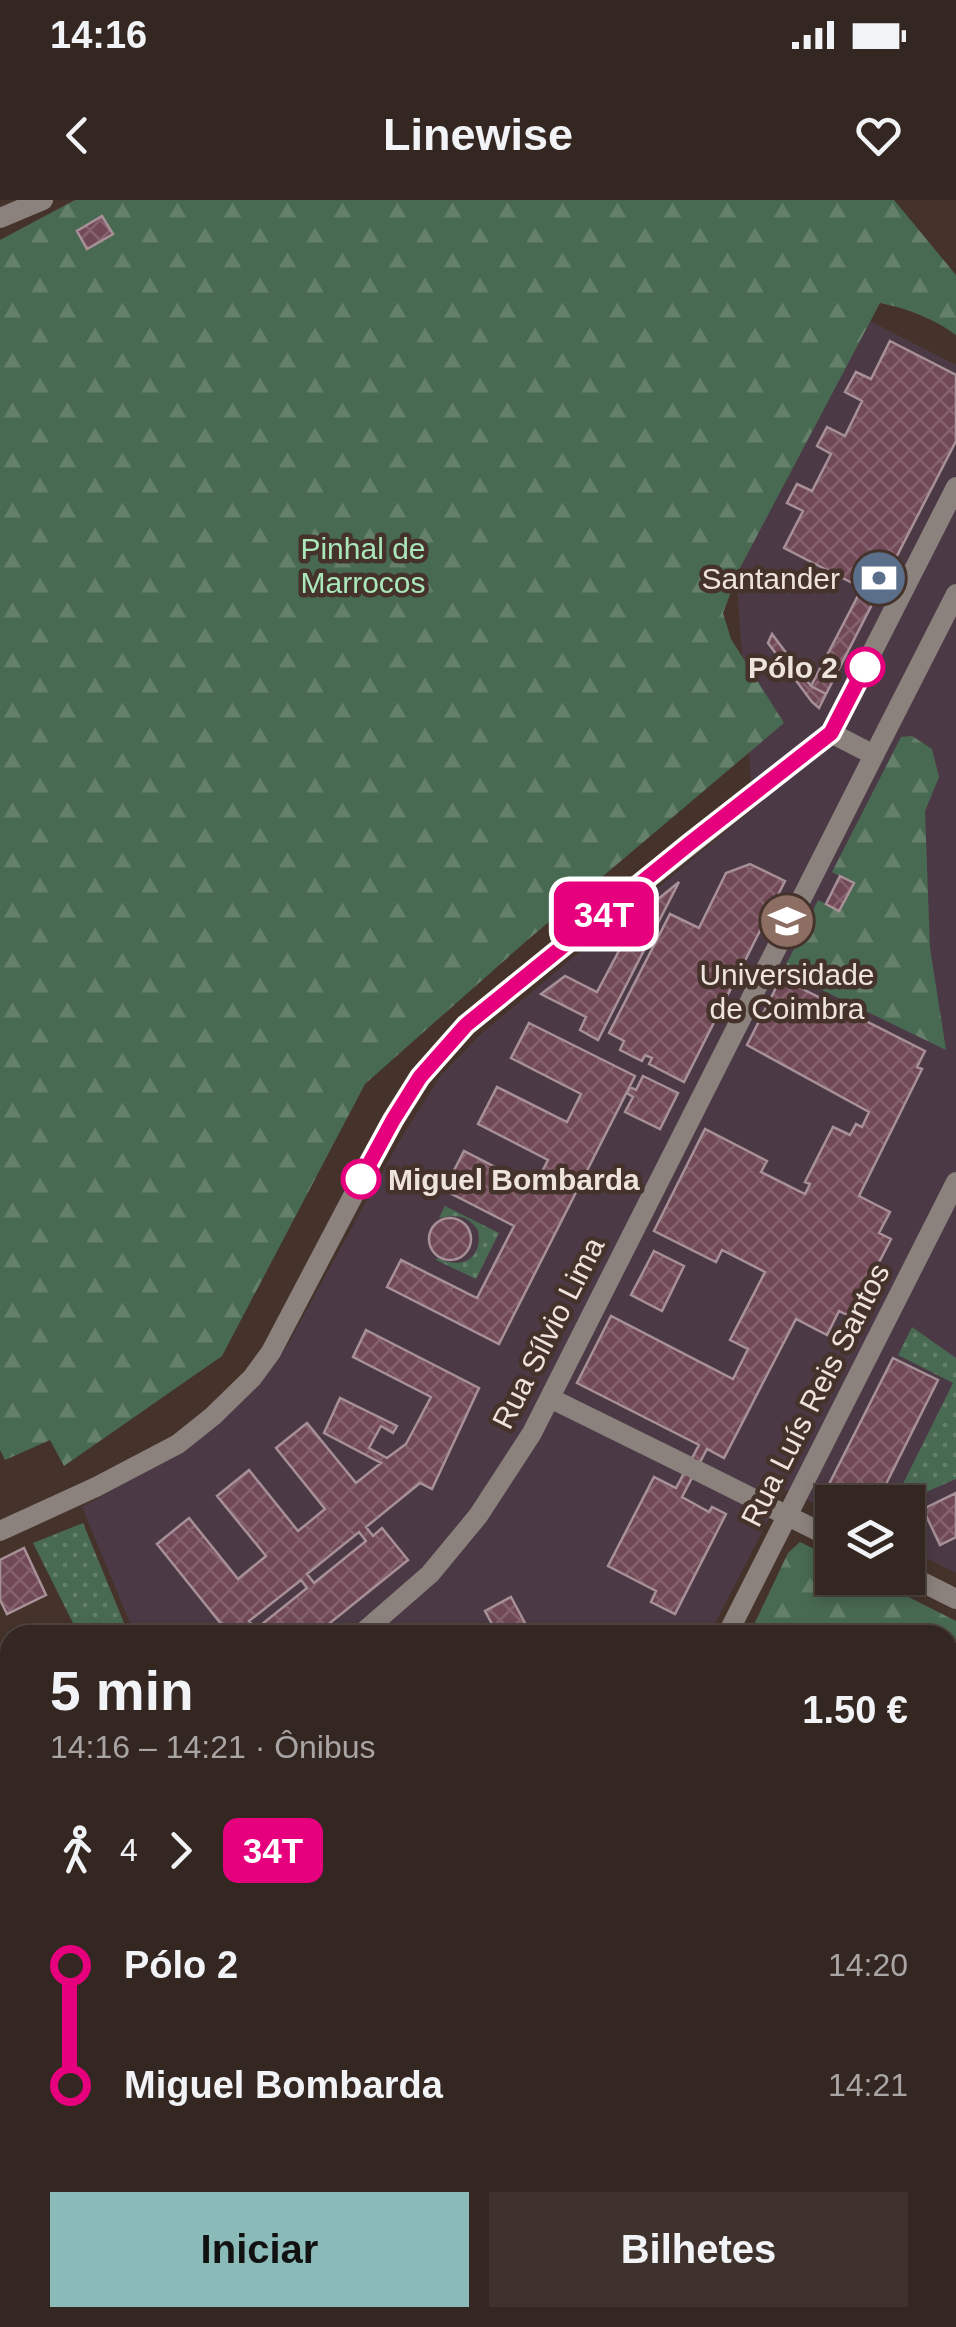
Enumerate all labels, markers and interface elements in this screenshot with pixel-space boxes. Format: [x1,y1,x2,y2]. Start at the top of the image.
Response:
text: 14:16 [50,14,147,56]
icon: back [50,108,105,163]
icon: heart [851,108,906,163]
text: Linewise [383,109,573,160]
park label: Pinhal de Marrocos [300,532,426,599]
bank icon: Santander [849,548,909,608]
place label: Santander [702,562,840,595]
marker: Pólo 2 [846,648,884,686]
place label: Pólo 2 [748,651,838,684]
line badge: 34T [546,882,662,946]
school or university icon: Universidade de Coimbra [757,891,817,951]
text: 34T [574,895,634,934]
place label: Universidade de Coimbra [699,958,875,1025]
marker: Miguel Bombarda [342,1160,380,1198]
place label: Miguel Bombarda [388,1163,640,1196]
street label: Rua Sílvio Lima [486,1232,611,1434]
street label: Rua Luís Reis Santos [734,1258,896,1532]
map controls [815,1485,925,1595]
button: layers [815,1485,925,1595]
text: 5 min [50,1660,194,1722]
text: 1.50 € [802,1689,908,1731]
text: 14:16 – 14:21 · Ônibus [50,1729,376,1765]
icon: walk [50,1823,105,1878]
icon: forward [153,1823,208,1878]
text: 34T [243,1831,303,1870]
text: 4 [120,1832,138,1868]
text: Pólo 2 [124,1944,238,1986]
text: 14:20 [828,1947,908,1983]
text: Miguel Bombarda [124,2064,443,2106]
text: 14:21 [828,2067,908,2103]
button: Iniciar [50,2192,469,2307]
button: Bilhetes [489,2192,908,2307]

